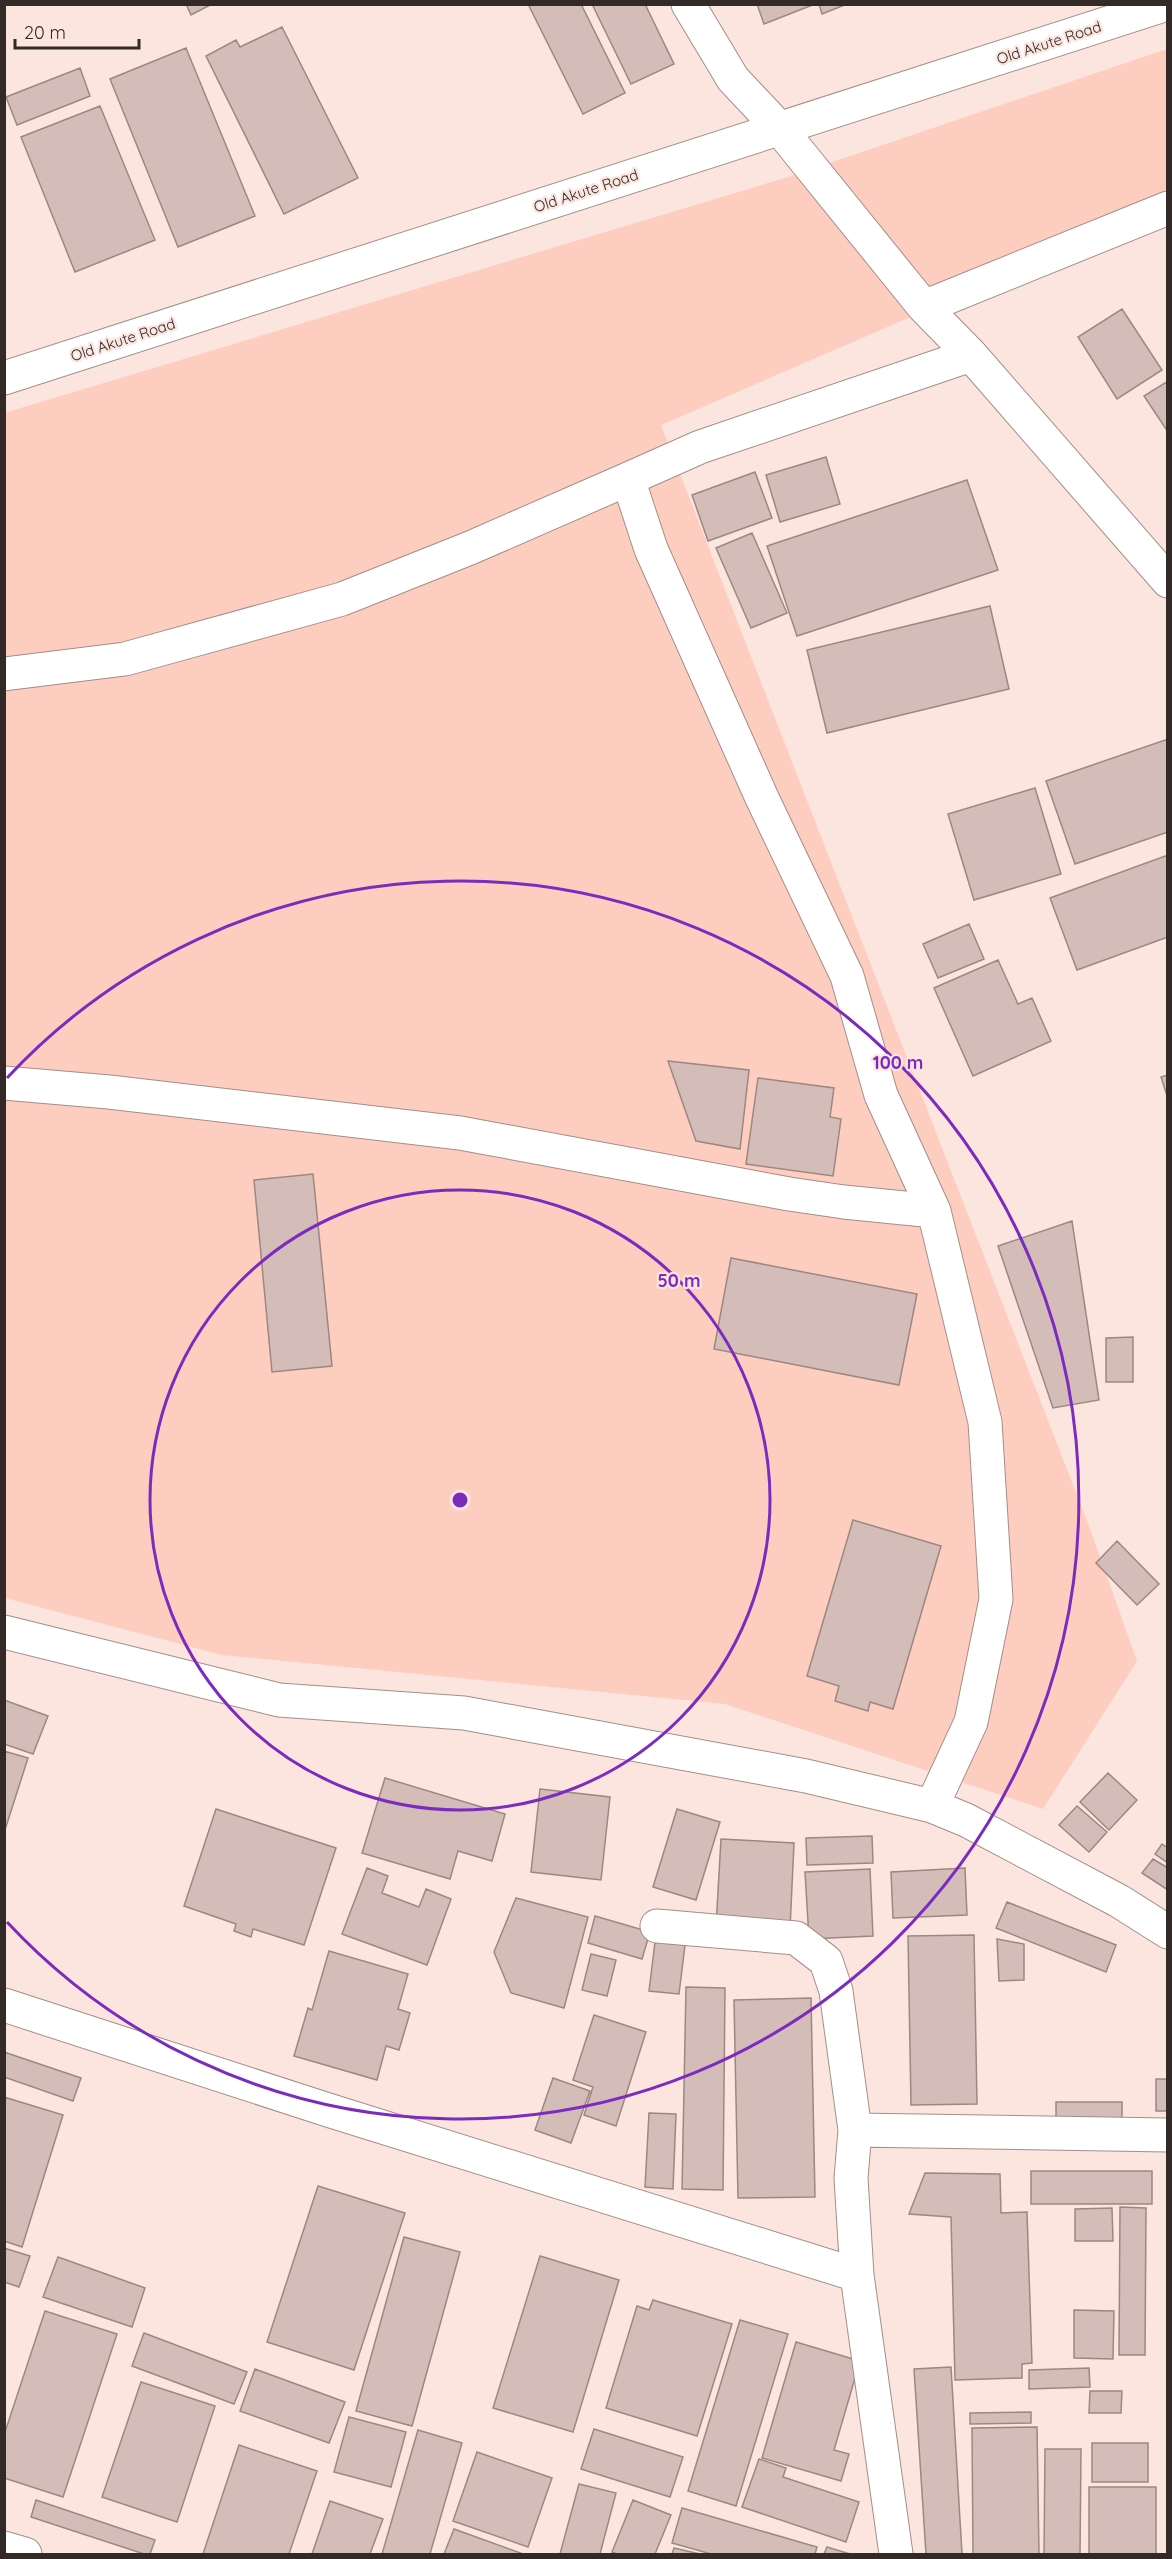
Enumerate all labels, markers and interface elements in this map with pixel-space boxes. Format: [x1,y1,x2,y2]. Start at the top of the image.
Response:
scale bar [15,12,140,50]
street label: Old Akute Road [994,17,1104,68]
text: 20 m [24,21,66,44]
street label: Old Akute Road [531,165,641,216]
street label: Old Akute Road [68,314,178,365]
text: 100 m [873,1051,923,1074]
text: 50 m [657,1269,701,1292]
centre of rings [450,1490,470,1510]

